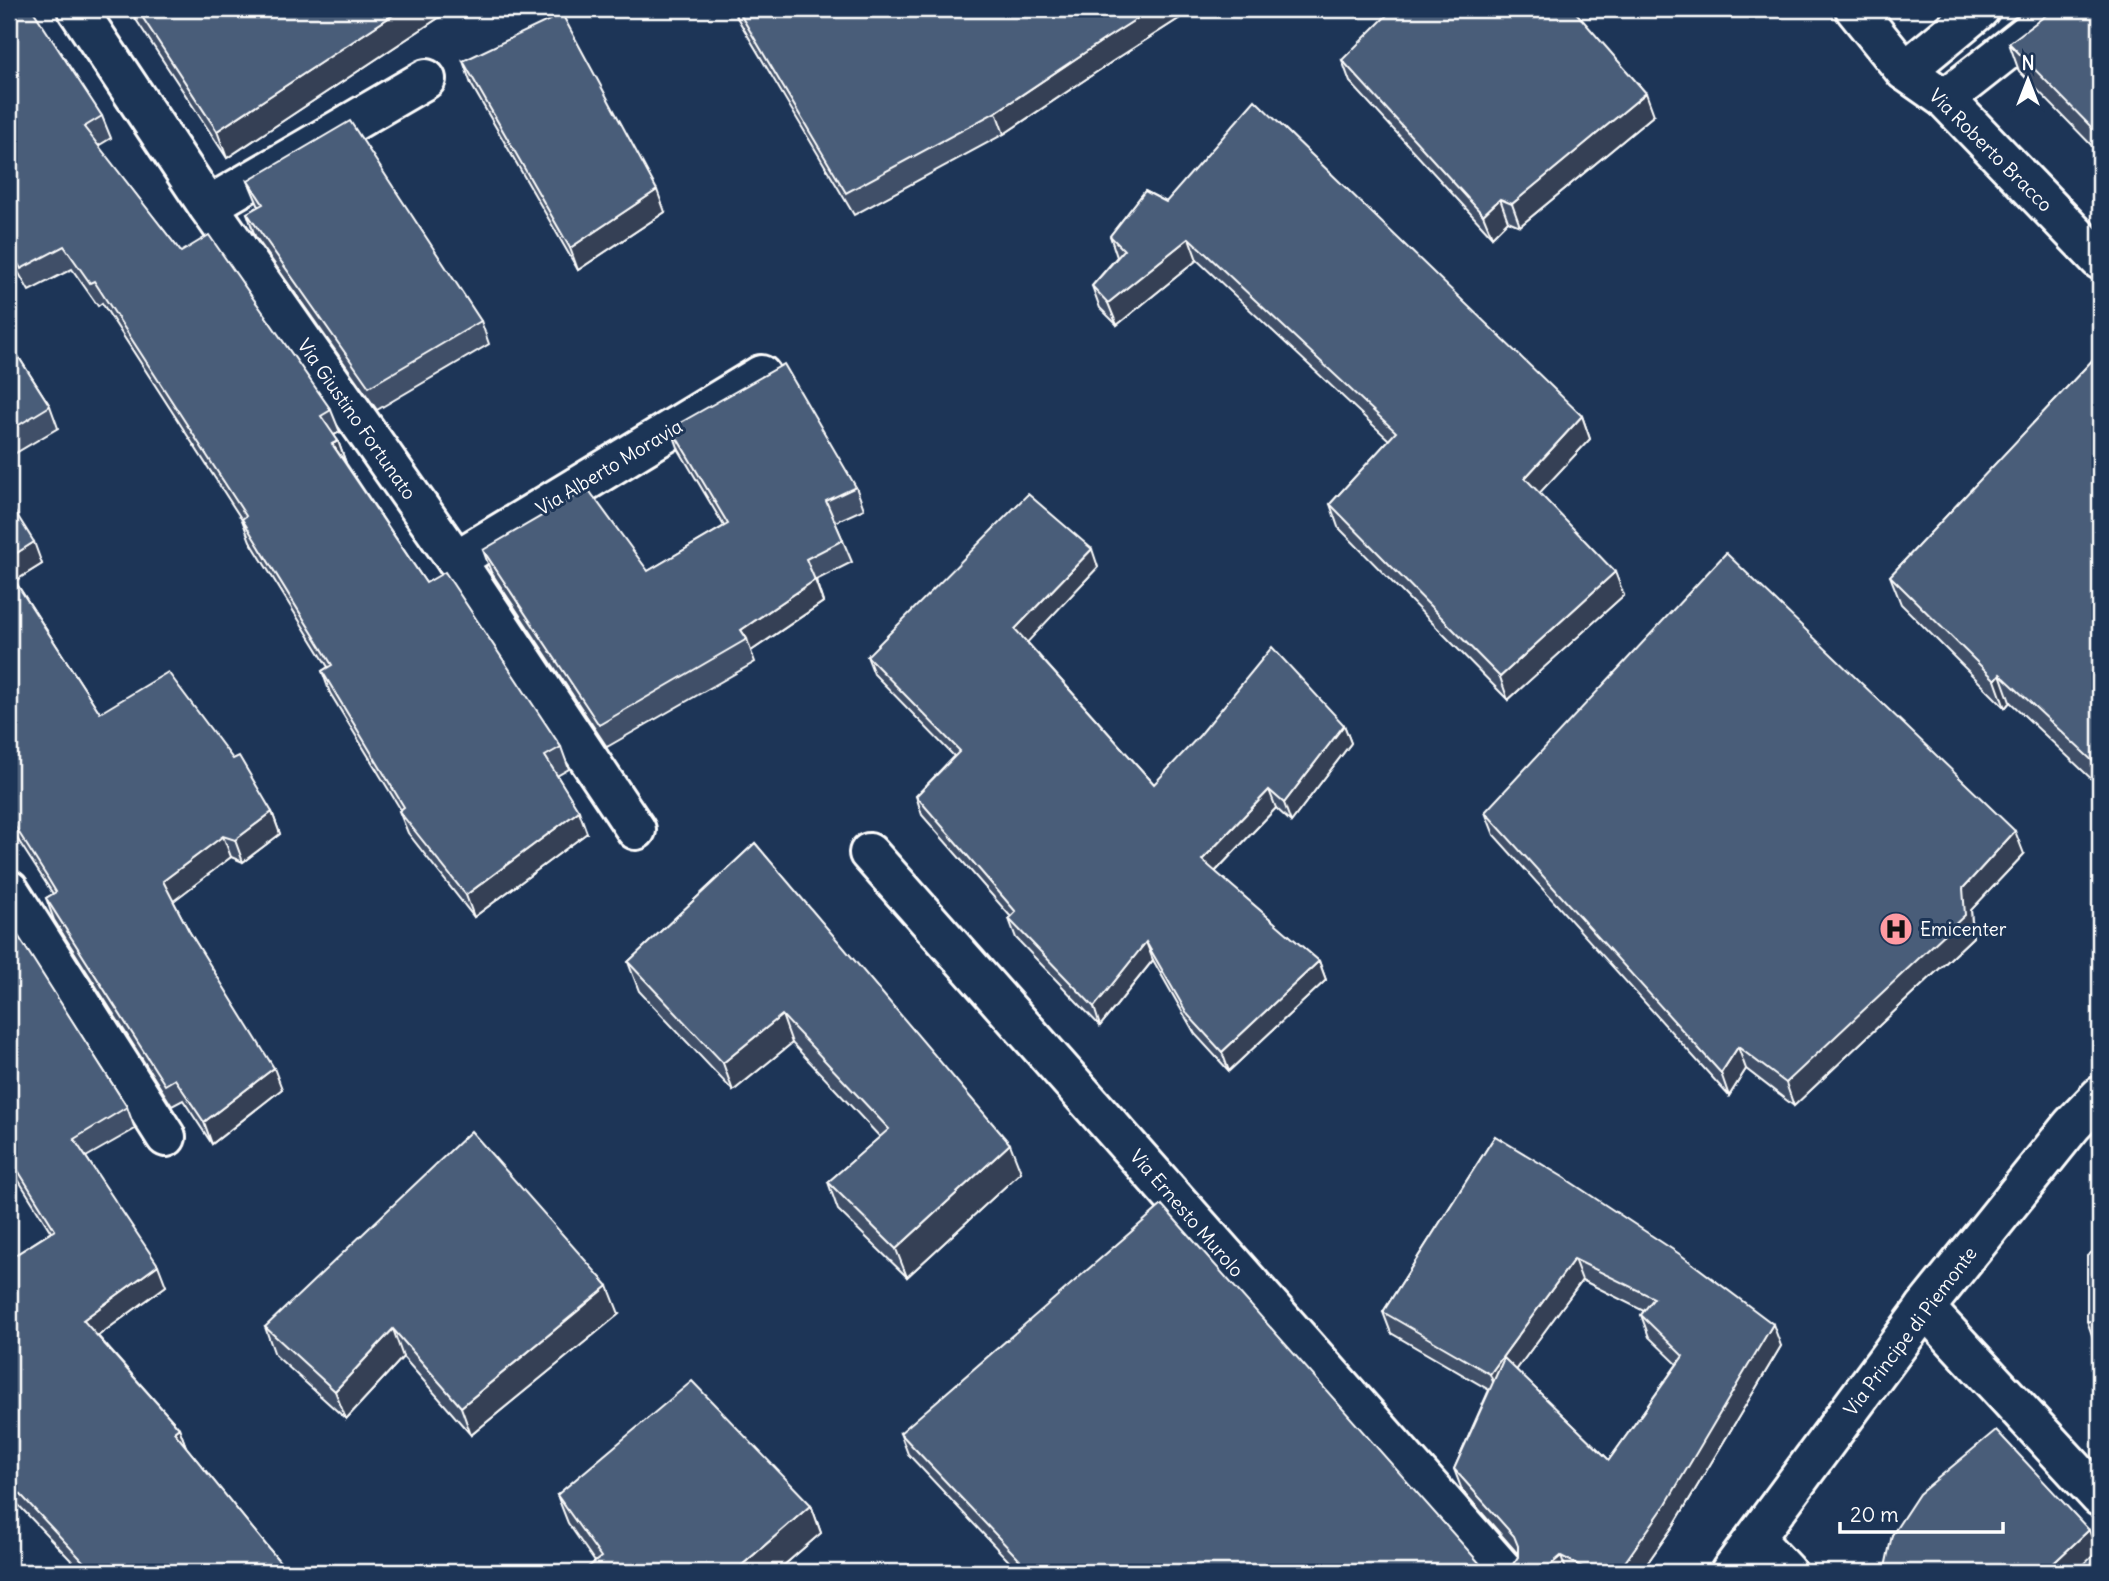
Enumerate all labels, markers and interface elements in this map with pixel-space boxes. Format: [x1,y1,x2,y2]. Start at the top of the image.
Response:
north arrow [1994,46,2064,116]
text: N [2021,51,2035,75]
street label: Via Roberto Bracco [1924,83,2058,217]
street label: Via Giustino Fortunato [292,334,422,504]
street label: Via Alberto Moravia [531,414,687,520]
hospital icon: Emicenter [1877,910,1915,948]
place label: Emicenter [1920,917,2007,941]
street label: Via Ernesto Murolo [1125,1144,1249,1282]
street label: Via Principe di Piemonte [1838,1242,1982,1420]
scale bar [1840,1490,2002,1534]
text: 20 m [1850,1501,1899,1528]

